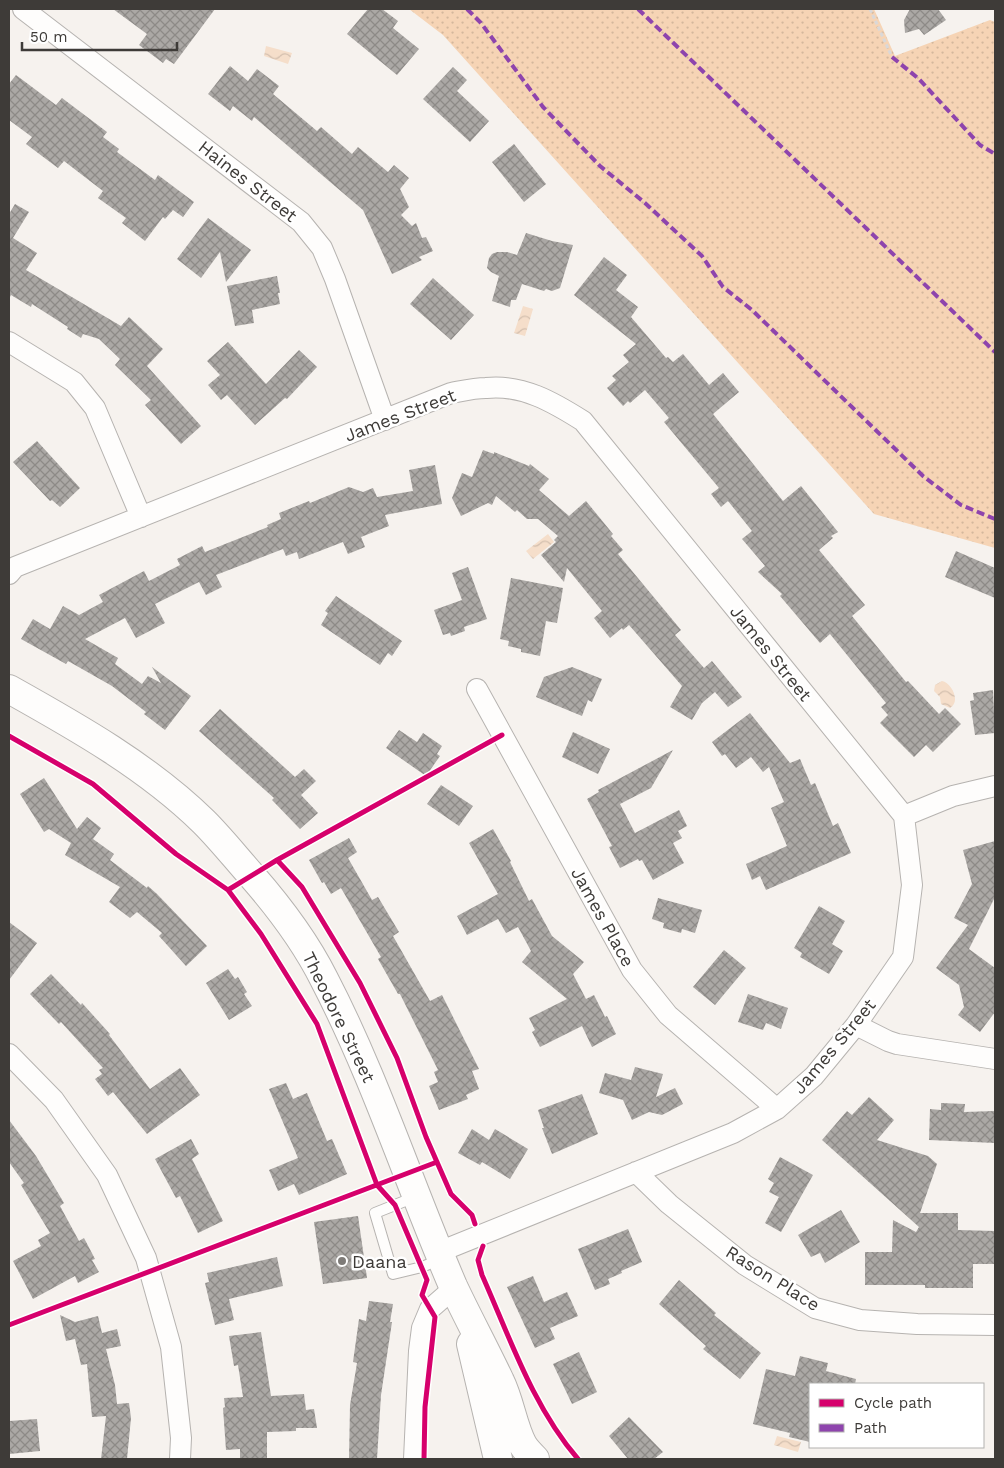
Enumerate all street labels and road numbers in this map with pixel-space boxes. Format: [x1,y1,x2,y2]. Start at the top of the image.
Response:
street label: Haines Street [194,136,302,226]
street label: James Street [341,384,459,446]
street label: James Street [726,601,816,706]
street label: James Place [567,864,639,970]
street label: Theodore Street [298,948,380,1086]
street label: James Street [788,994,880,1098]
street label: Rason Place [722,1241,824,1315]

